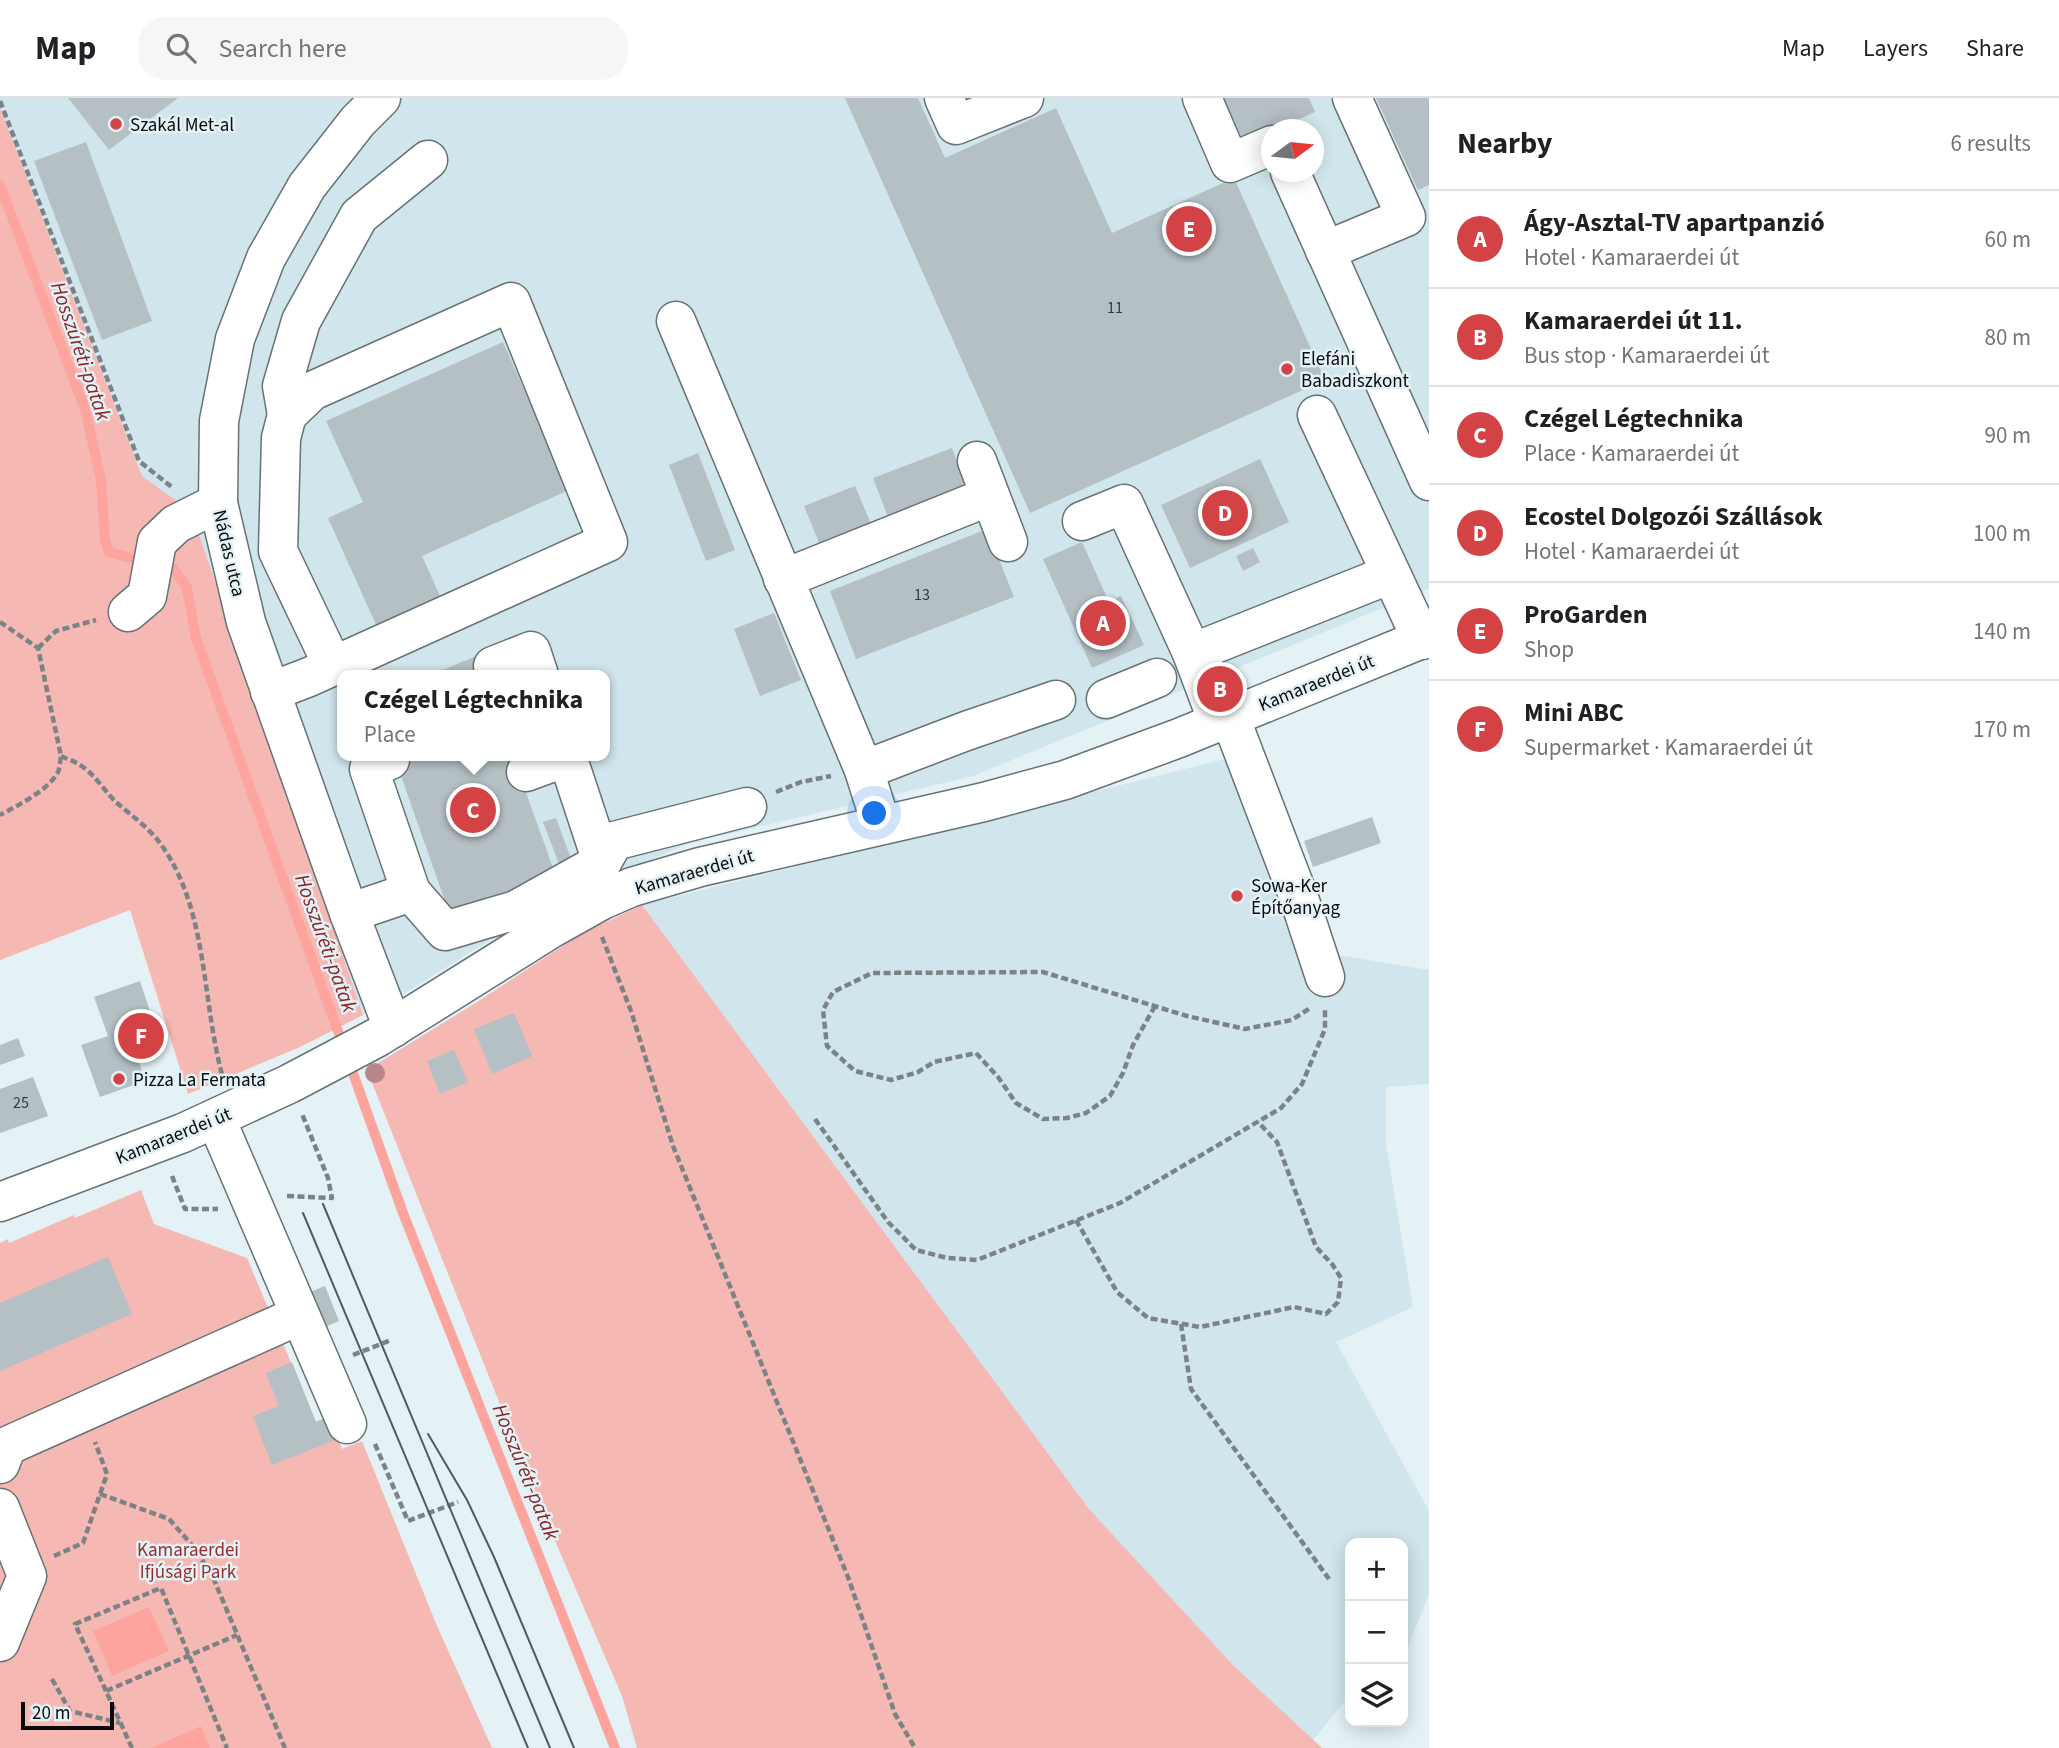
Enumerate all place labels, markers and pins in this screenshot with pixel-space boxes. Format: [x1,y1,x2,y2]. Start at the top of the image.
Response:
place label: Szakál Met-al [130,112,234,139]
marker: Szakál Met-al [108,116,124,132]
pin: E [1166,203,1212,255]
place label: Elefáni Babadiszkont [1301,346,1410,395]
marker: Elefáni Babadiszkont [1279,361,1295,377]
pin: D [1202,487,1248,539]
pin: A [1080,597,1126,649]
pin: B [1197,663,1243,715]
pin: C [450,784,496,836]
place label: Sowa-Ker Építőanyag [1251,873,1340,922]
marker: Sowa-Ker Építőanyag [1229,888,1245,904]
pin: F [118,1010,164,1062]
place label: Pizza La Fermata [133,1067,266,1094]
marker: Pizza La Fermata [111,1071,127,1087]

